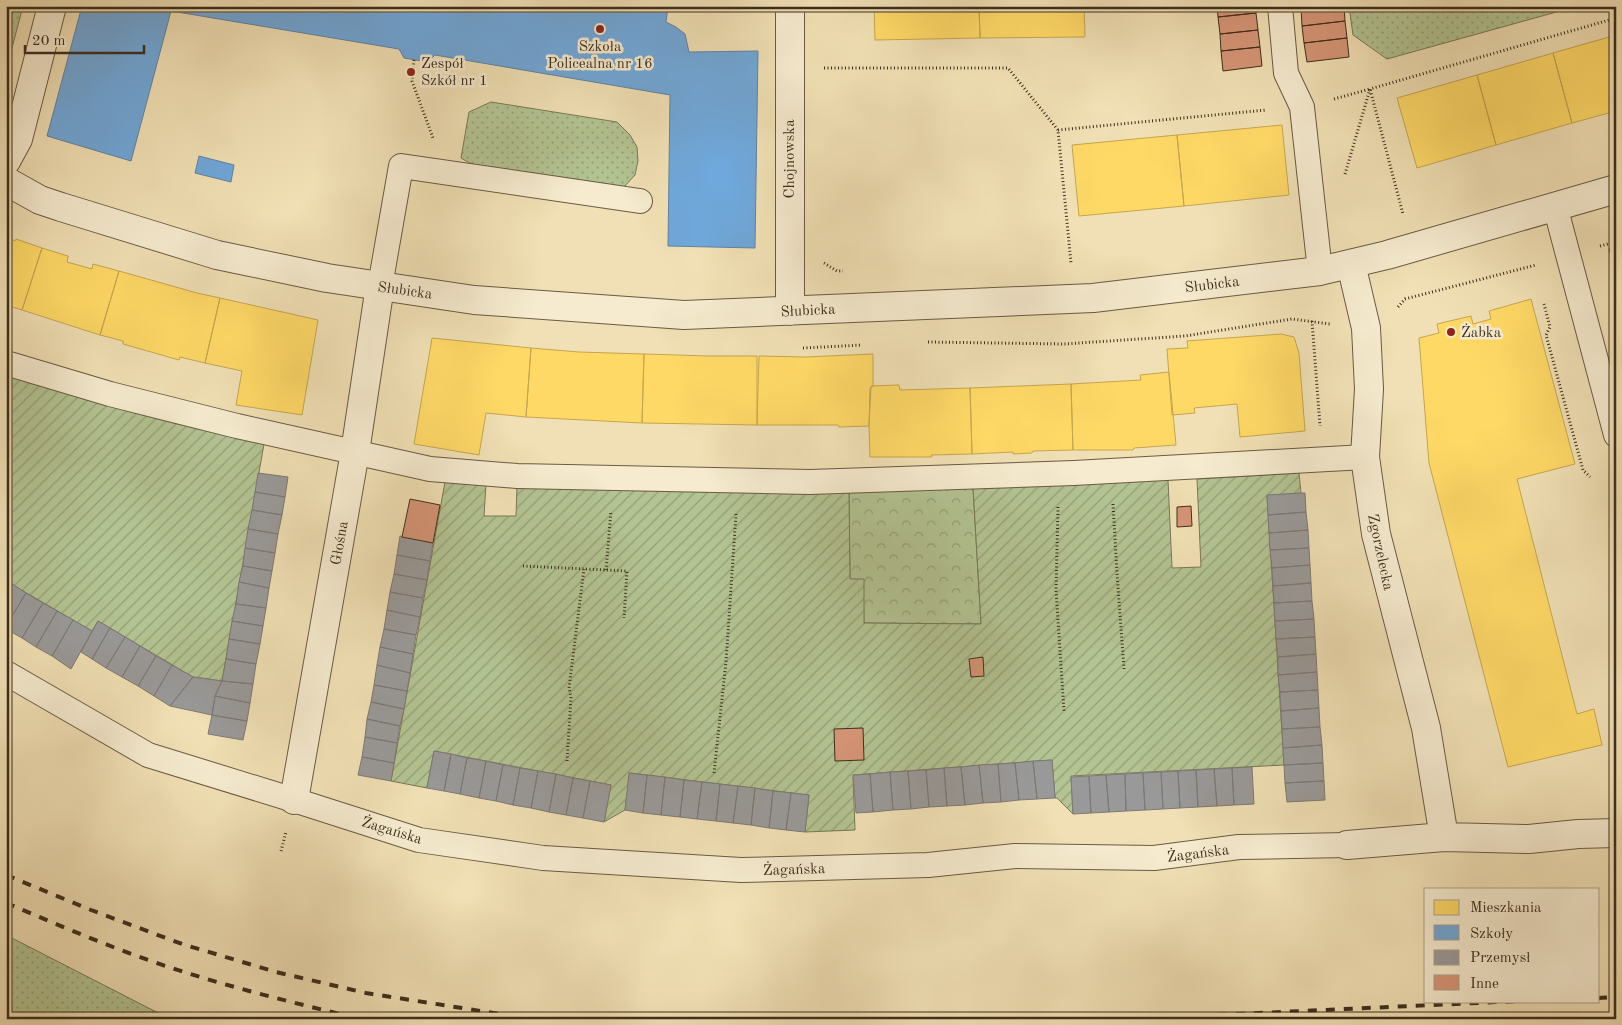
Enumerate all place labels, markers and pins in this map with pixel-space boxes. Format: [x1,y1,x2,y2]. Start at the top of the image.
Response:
marker: Szkoła Policealna nr 16 [594,23,606,35]
place label: Szkoła Policealna nr 16 [547,40,653,72]
place label: Zespół Szkół nr 1 [421,57,488,89]
marker: Zespół Szkół nr 1 [405,66,417,78]
place label: Żabka [1461,323,1502,341]
marker: Żabka [1445,326,1457,338]

